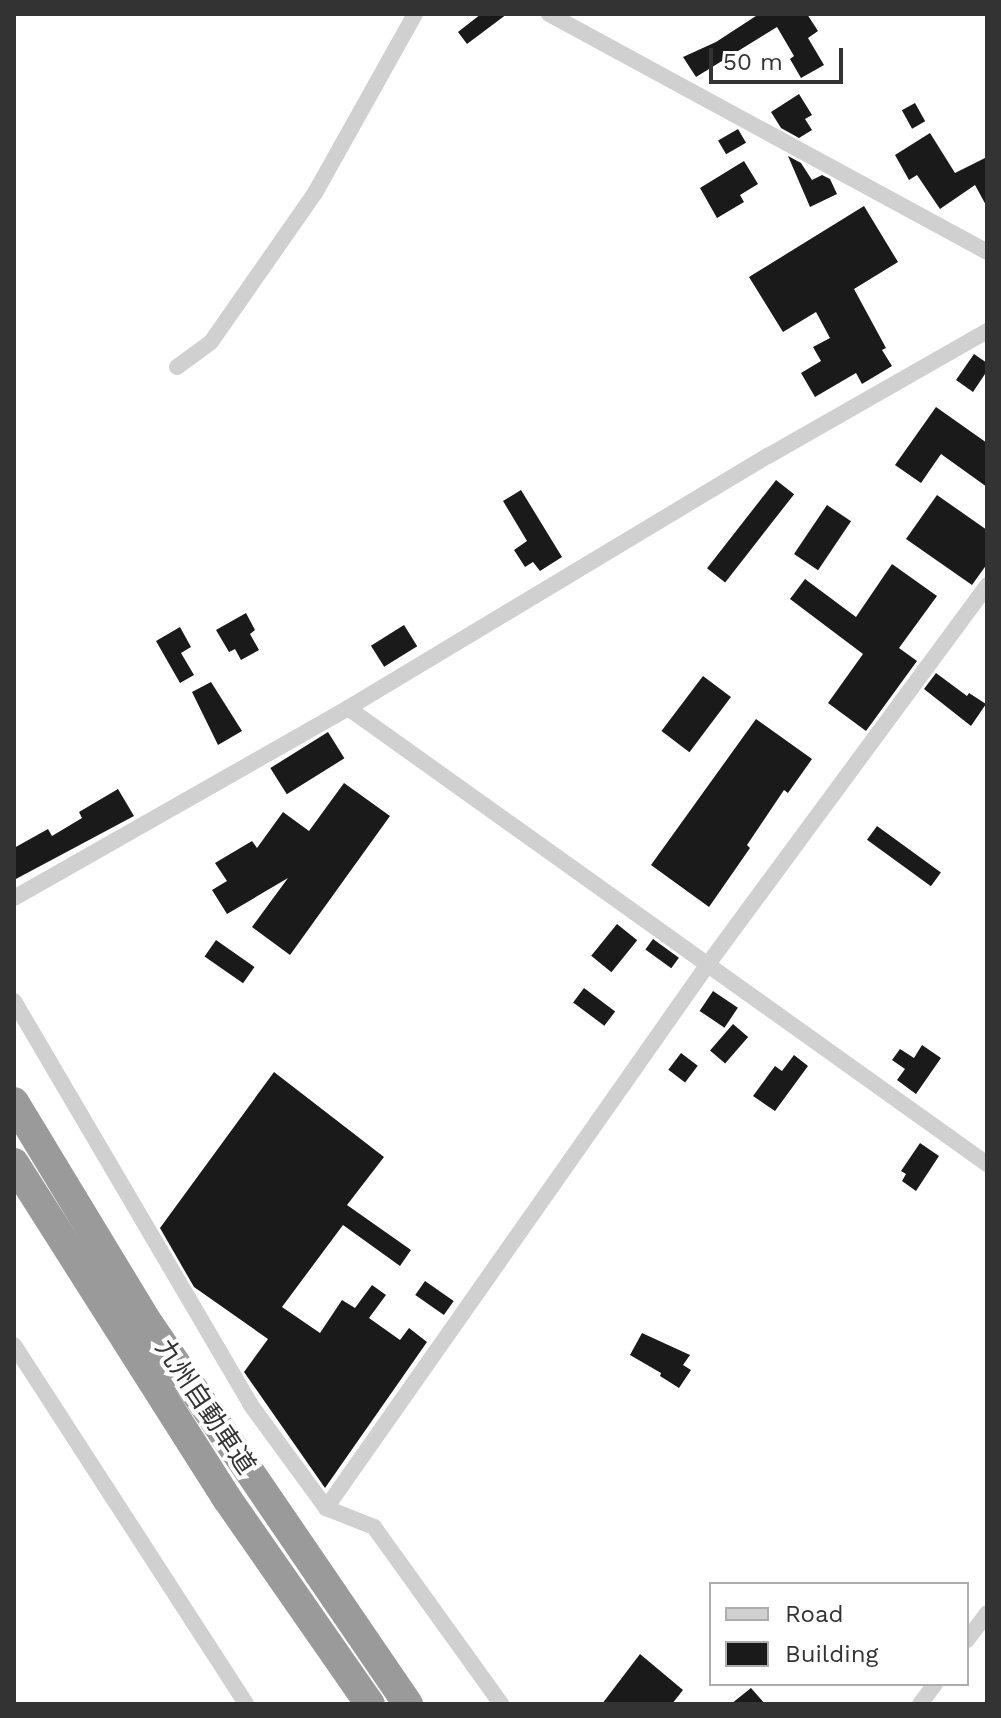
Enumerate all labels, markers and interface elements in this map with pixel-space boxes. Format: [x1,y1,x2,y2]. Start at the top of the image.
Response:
scale bar [713,32,847,82]
text: 50 m [723,48,783,76]
street label: 九州自動車道 [148,1334,262,1480]
legend [709,1582,969,1686]
text: Road [785,1600,844,1628]
text: Building [785,1640,878,1668]

